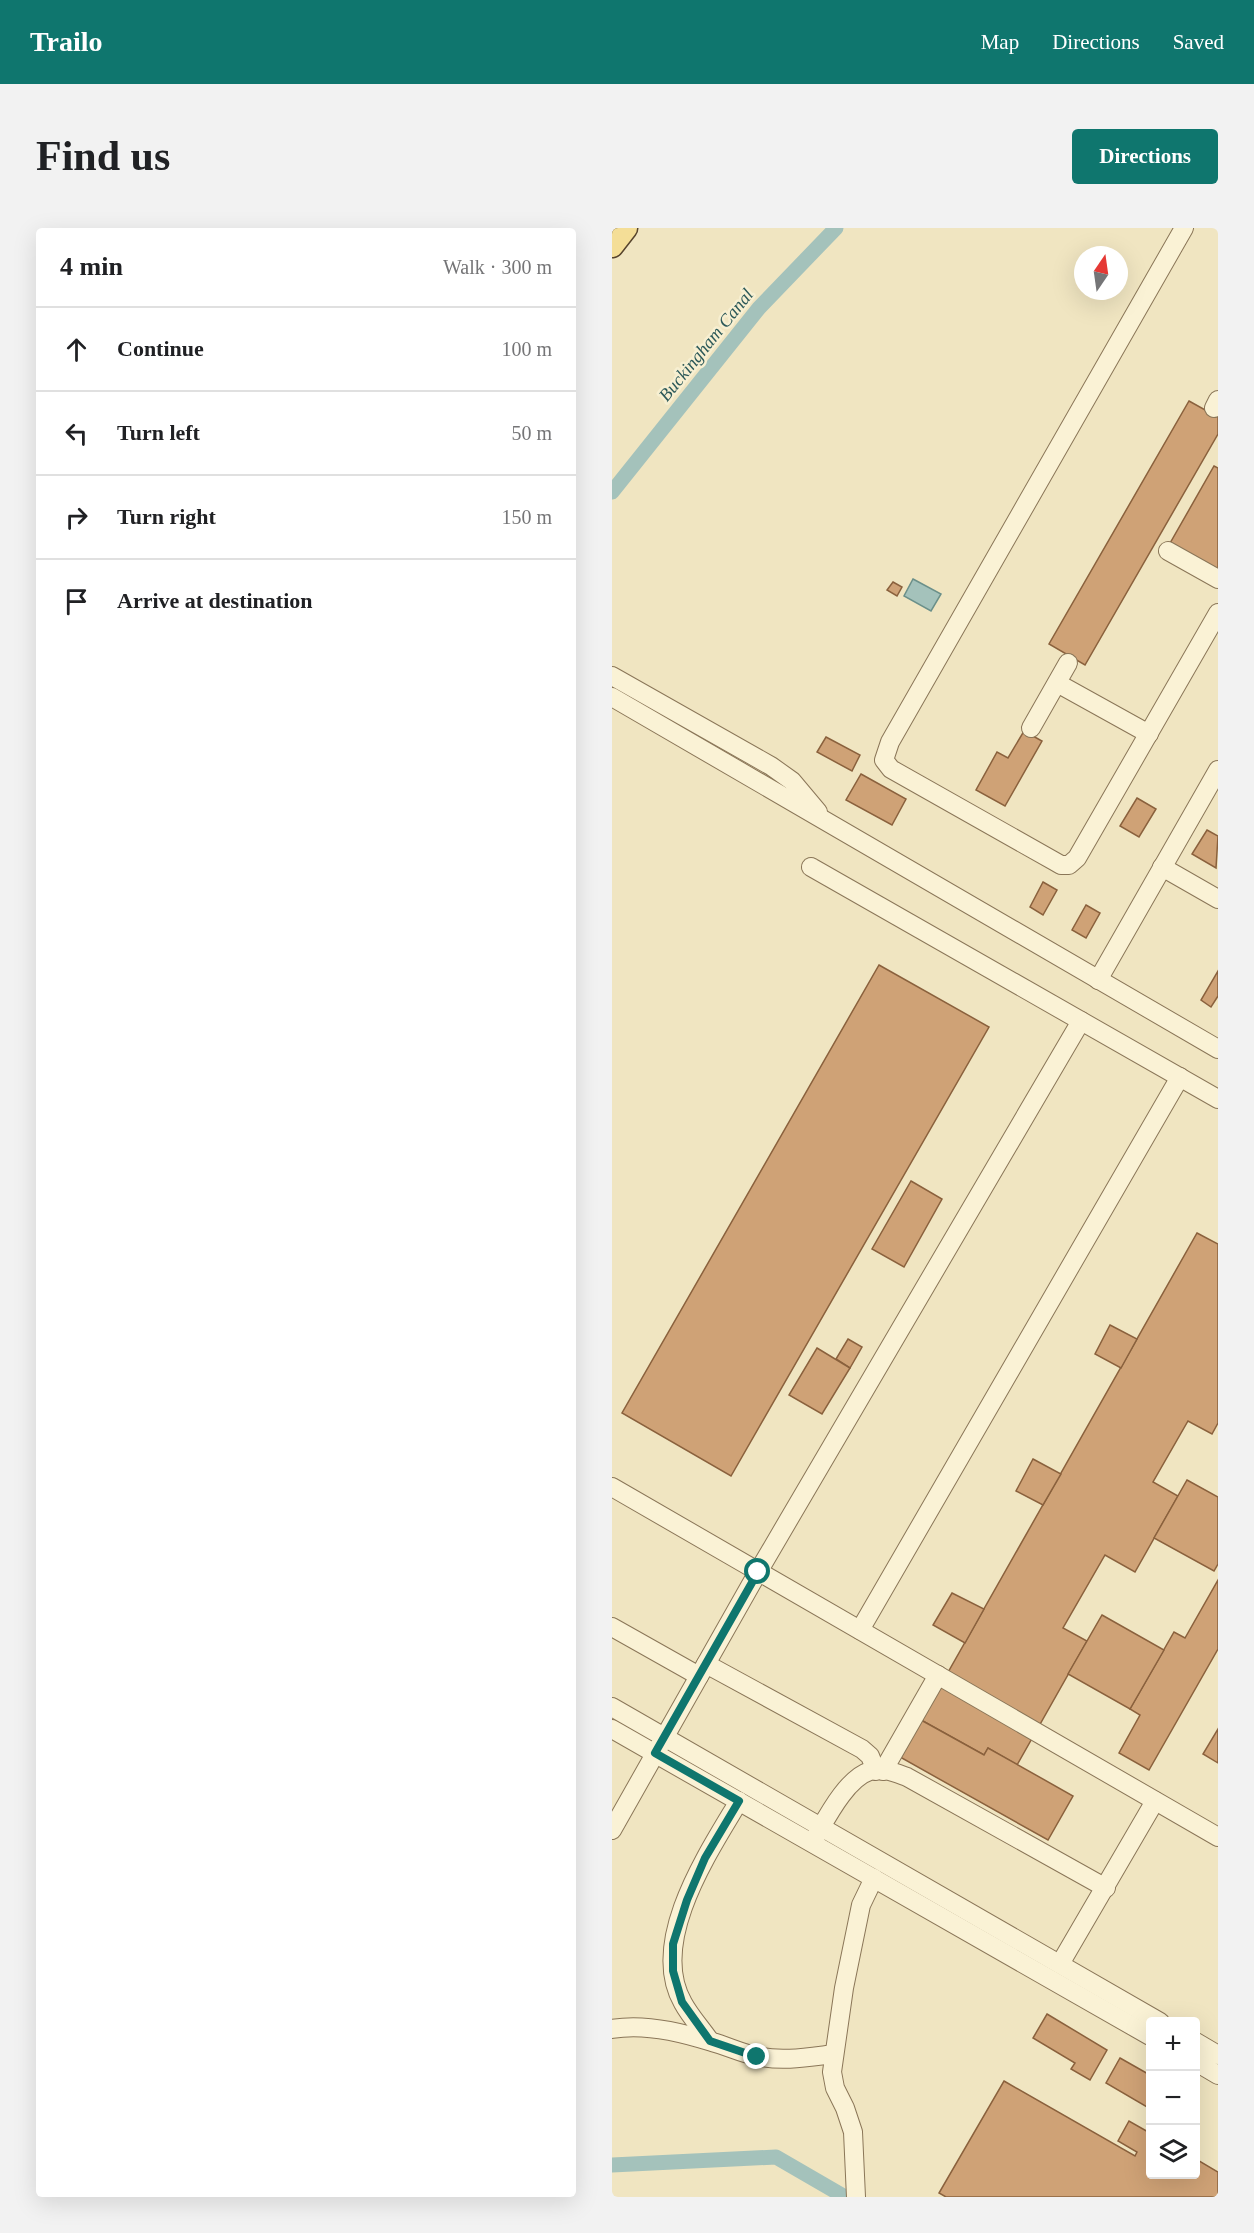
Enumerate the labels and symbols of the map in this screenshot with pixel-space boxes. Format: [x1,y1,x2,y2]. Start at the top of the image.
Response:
north arrow [1074,246,1128,300]
water label: Buckingham Canal [655,285,757,405]
route start [744,1558,770,1584]
route end [743,2043,769,2069]

